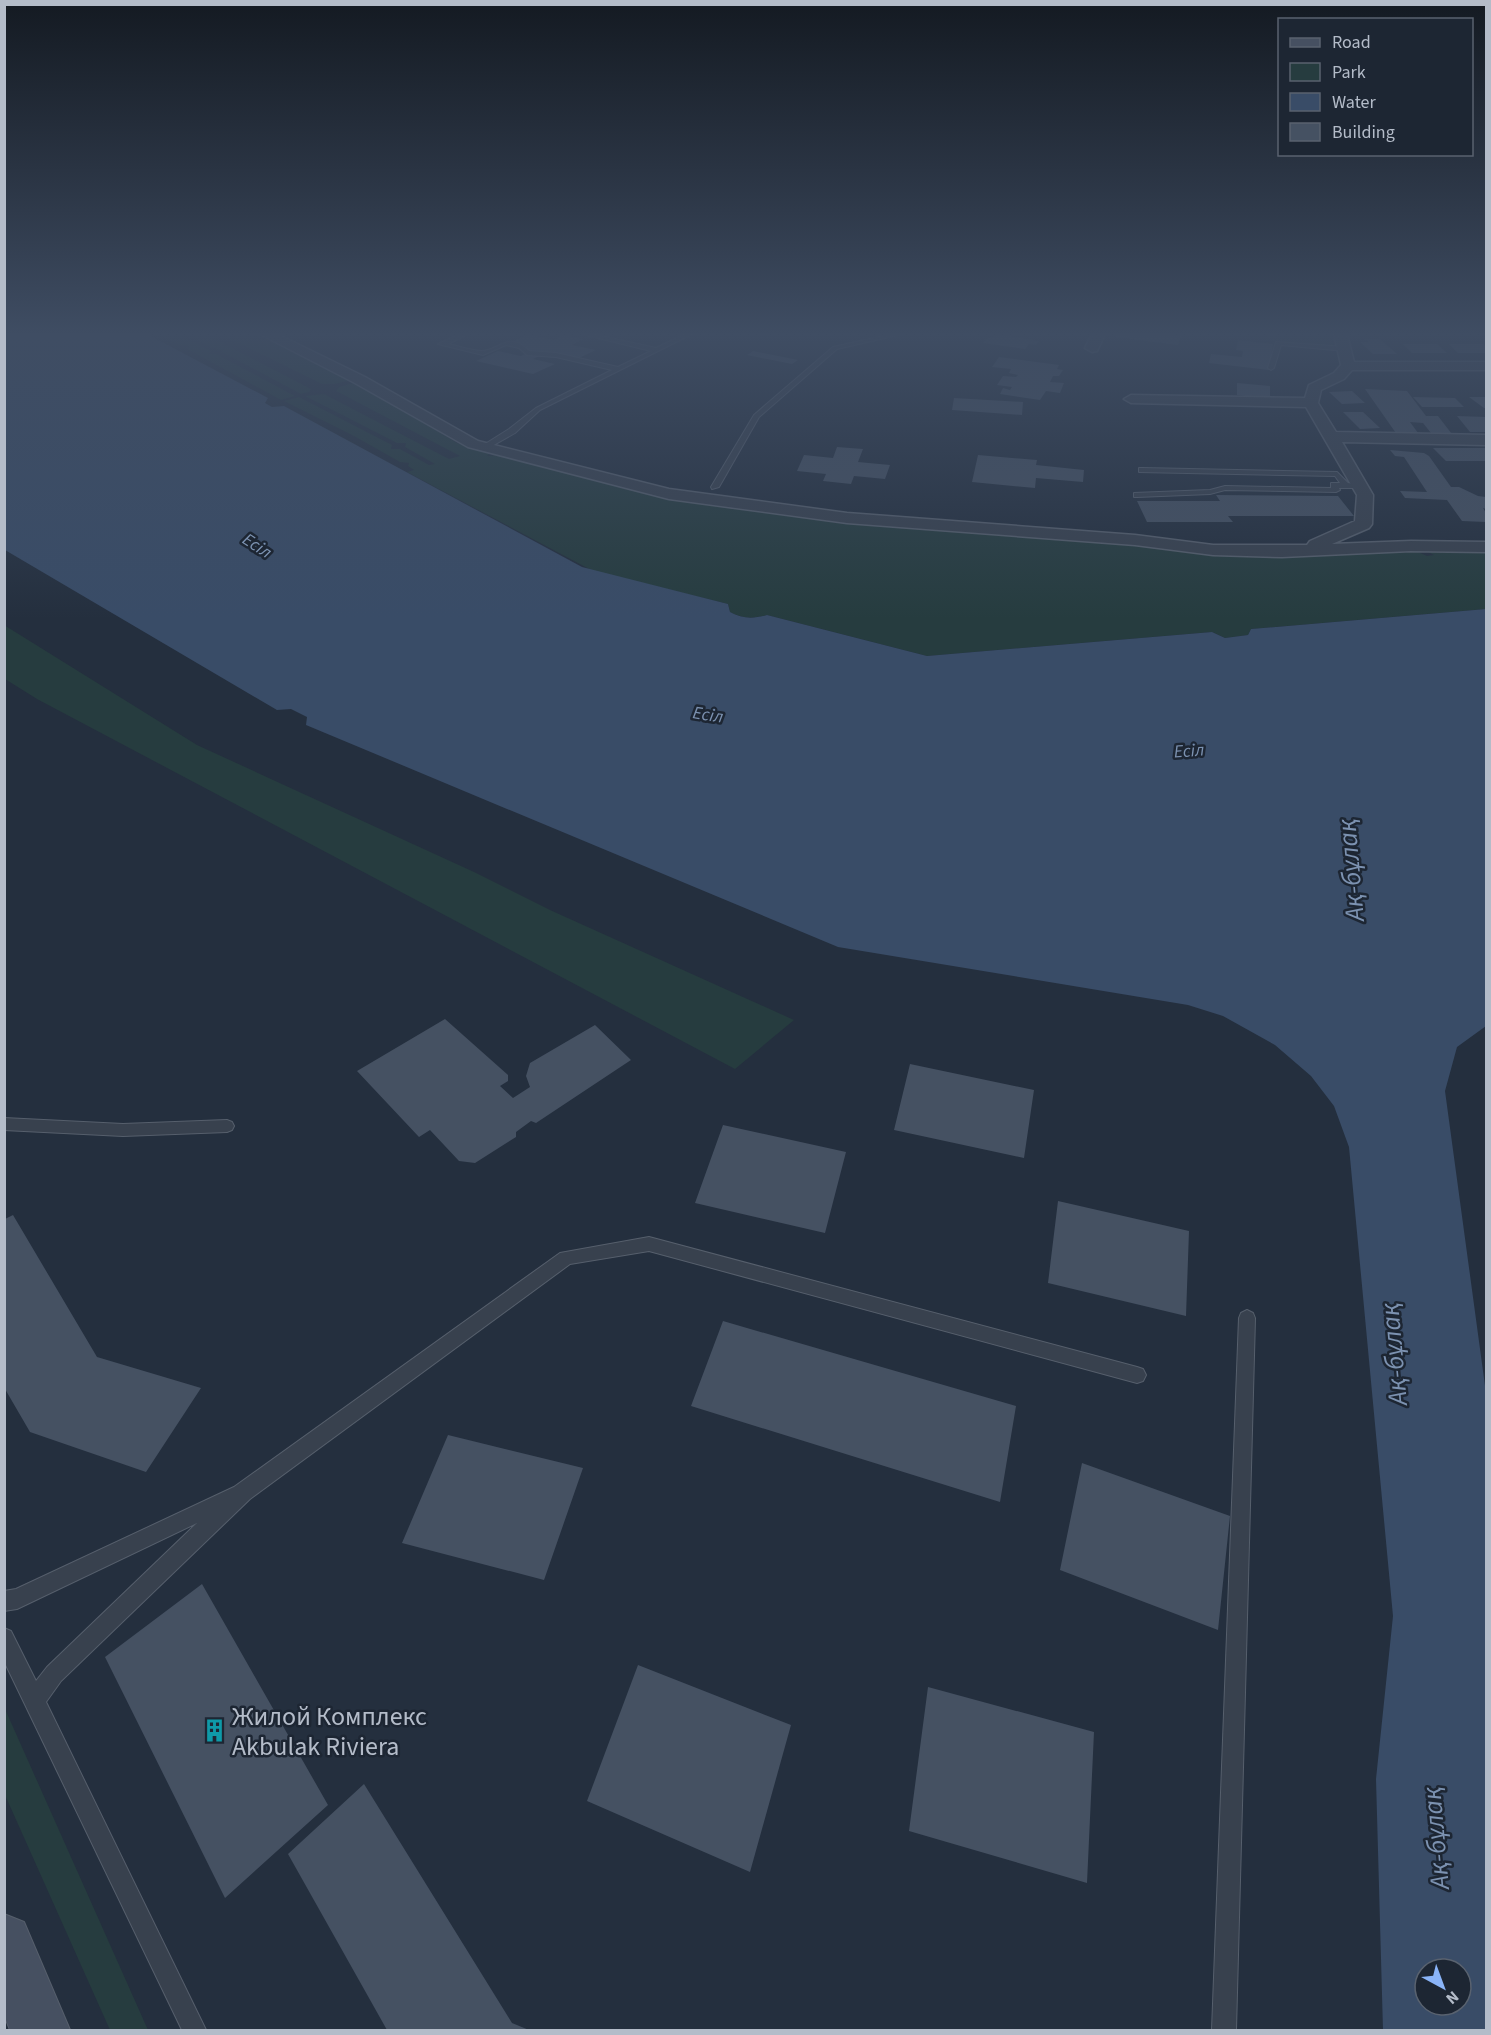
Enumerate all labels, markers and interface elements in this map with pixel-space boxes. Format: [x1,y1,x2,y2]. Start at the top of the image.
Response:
legend [1278,18,1473,156]
text: Road [1332,30,1371,55]
text: Park [1332,60,1366,85]
text: Water [1332,90,1376,115]
text: Building [1332,120,1395,145]
water label: Есіл [237,527,277,565]
water label: Есіл [691,700,725,730]
water label: Есіл [1173,737,1205,765]
water label: Ақ-бұлақ [1327,817,1375,925]
water label: Ақ-бұлақ [1370,1301,1418,1409]
place label: Жилой Комплекс Akbulak Riviera [232,1698,427,1765]
building icon: Жилой Комплекс Akbulak Riviera [201,1718,227,1744]
water label: Ақ-бұлақ [1412,1785,1460,1893]
north arrow [1413,1957,1473,2017]
text: N [1441,1986,1463,2009]

